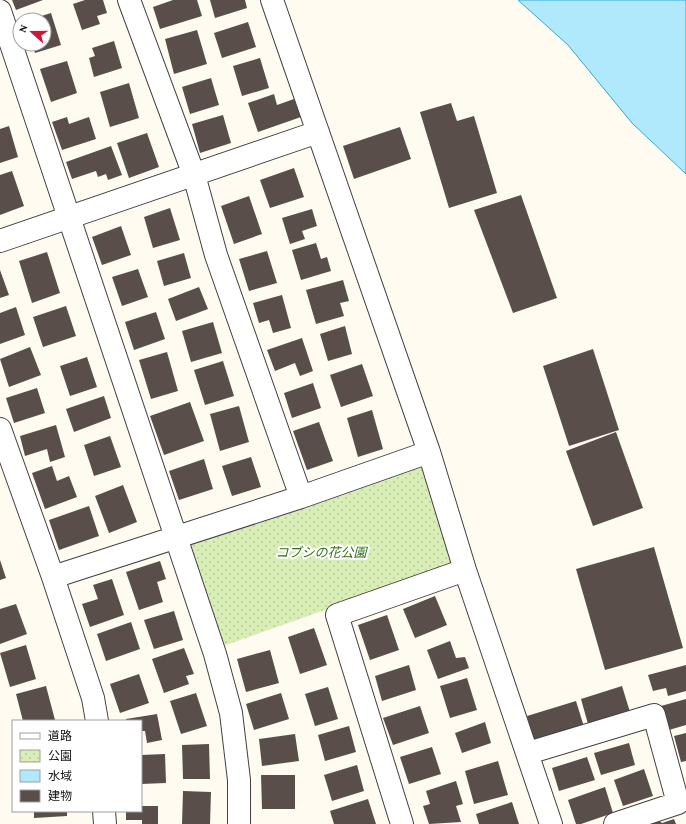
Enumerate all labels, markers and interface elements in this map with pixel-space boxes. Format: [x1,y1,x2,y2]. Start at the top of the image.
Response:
north arrow [12,12,52,52]
text: N [16,22,30,34]
park label: コブシの花公園 [275,545,368,560]
legend [12,720,142,812]
text: 道路 [48,729,72,743]
text: 公園 [48,749,72,763]
text: 水域 [48,769,72,783]
text: 建物 [48,789,72,803]

